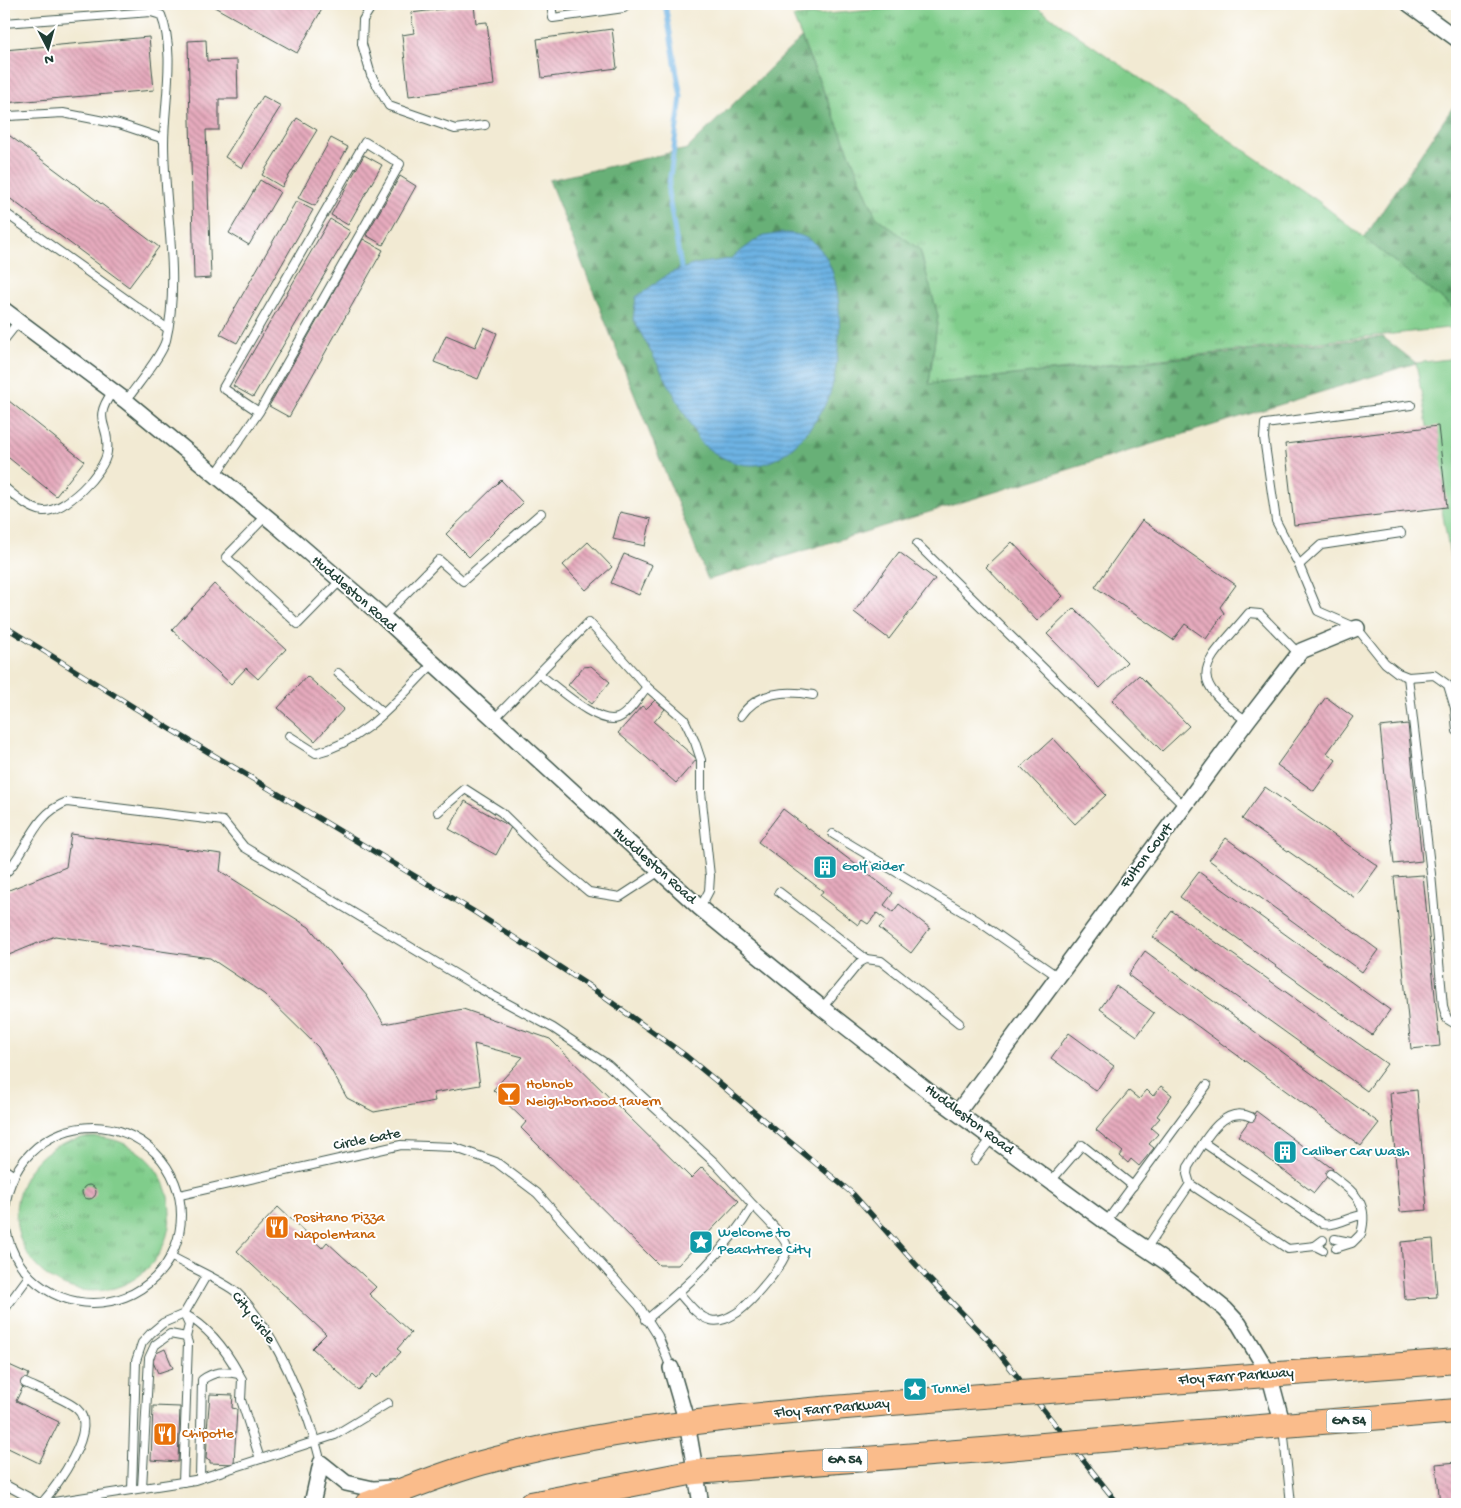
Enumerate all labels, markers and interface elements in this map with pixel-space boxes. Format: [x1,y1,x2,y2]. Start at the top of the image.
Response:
north arrow [22,22,72,72]
text: N [44,50,55,67]
street label: Huddleston Road [308,552,401,637]
street label: Fulton Court [1116,818,1178,893]
street label: Huddleston Road [608,823,701,909]
building icon: Golf Rider [812,854,838,880]
place label: Golf Rider [842,858,905,876]
place label: Hobnob Neighborhood Tavern [526,1076,661,1111]
bar icon: Hobnob Neighborhood Tavern [496,1081,522,1107]
street label: Huddleston Road [921,1081,1018,1160]
street label: Circle Gate [332,1125,402,1155]
building icon: Caliber Car Wash [1272,1139,1298,1165]
place label: Caliber Car Wash [1302,1143,1410,1161]
place label: Positano Pizza Napolentana [293,1209,386,1244]
restaurant icon: Positano Pizza Napolentana [264,1214,290,1240]
place label: Welcome to Peachtree City [717,1224,811,1259]
place icon: Welcome to Peachtree City [688,1229,714,1255]
street label: City Circle [227,1288,279,1348]
street label: Floy Farr Parkway [1177,1364,1295,1390]
place icon: Tunnel [902,1376,928,1402]
place label: Tunnel [931,1380,970,1398]
street label: Floy Farr Parkway [773,1395,891,1423]
road number: GA 54 [1326,1410,1372,1432]
restaurant icon: Chipotle [152,1421,178,1447]
place label: Chipotle [182,1425,234,1443]
road number: GA 54 [822,1448,868,1472]

